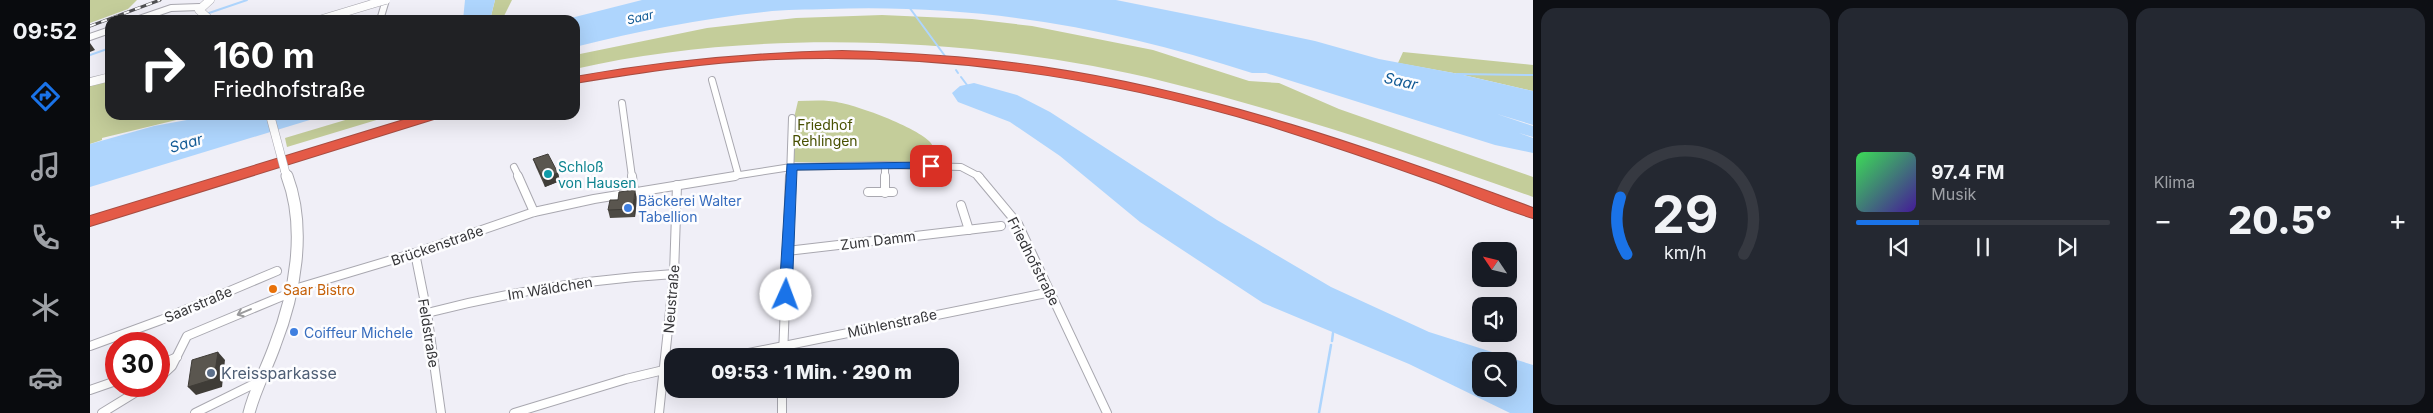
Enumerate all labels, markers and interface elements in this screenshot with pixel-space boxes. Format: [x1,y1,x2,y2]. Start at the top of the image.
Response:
water label: Saar [625,7,655,27]
text: 09:52 [13,18,77,44]
text: 160 m [213,34,315,76]
icon: right [130,35,195,100]
water label: Saar [1382,68,1420,94]
text: Friedhofstraße [213,76,365,102]
icon: directions [28,79,63,114]
park label: Friedhof Rehlingen [792,116,858,149]
water label: Saar [167,129,205,157]
pin [910,145,952,187]
icon: music [28,149,63,184]
icon: arrive [917,152,945,180]
place label: Schloß von Hausen [558,158,637,191]
text: 97.4 FM [1931,161,2005,184]
marker: Schloß von Hausen [542,168,554,180]
text: Klima [2154,172,2195,192]
text: 29 [1652,183,1719,246]
text: Musik [1931,184,1976,204]
place label: Bäckerei Walter Tabellion [638,192,742,225]
text: 20.5° [2228,197,2333,243]
marker: Bäckerei Walter Tabellion [622,202,634,214]
text: − [2154,203,2172,237]
text: + [2388,203,2407,237]
street label: Friedhofstraße [1004,214,1064,308]
icon: phone [28,220,63,255]
street label: Brückenstraße [389,221,485,269]
street label: Zum Damm [839,227,917,253]
icon: previous [1885,233,1913,261]
icon: pause [1969,233,1997,261]
icon: next [2053,233,2081,261]
north arrow [1472,242,1518,288]
map controls [1472,242,1517,397]
text: km/h [1664,242,1707,263]
street label: Neustraße [660,264,682,334]
position arrow [759,268,811,320]
street label: Im Wäldchen [506,273,594,303]
place label: Saar Bistro [283,281,355,298]
street label: Saarstraße [162,282,234,326]
marker: Saar Bistro [267,283,279,295]
icon: climate [28,290,63,325]
street label: Feldstraße [415,297,443,369]
button: sound [1472,297,1517,342]
street label: Mühlenstraße [846,305,938,341]
one-way arrow [237,308,252,317]
place label: Coiffeur Michele [304,324,413,341]
marker: Coiffeur Michele [288,326,300,338]
speed limit sign: 30 [105,332,170,397]
button: search [1472,352,1517,397]
icon: car [28,360,63,395]
text: 09:53 · 1 Min. · 290 m [711,361,912,384]
place label: Kreissparkasse [221,363,337,383]
marker: Kreissparkasse [205,367,217,379]

